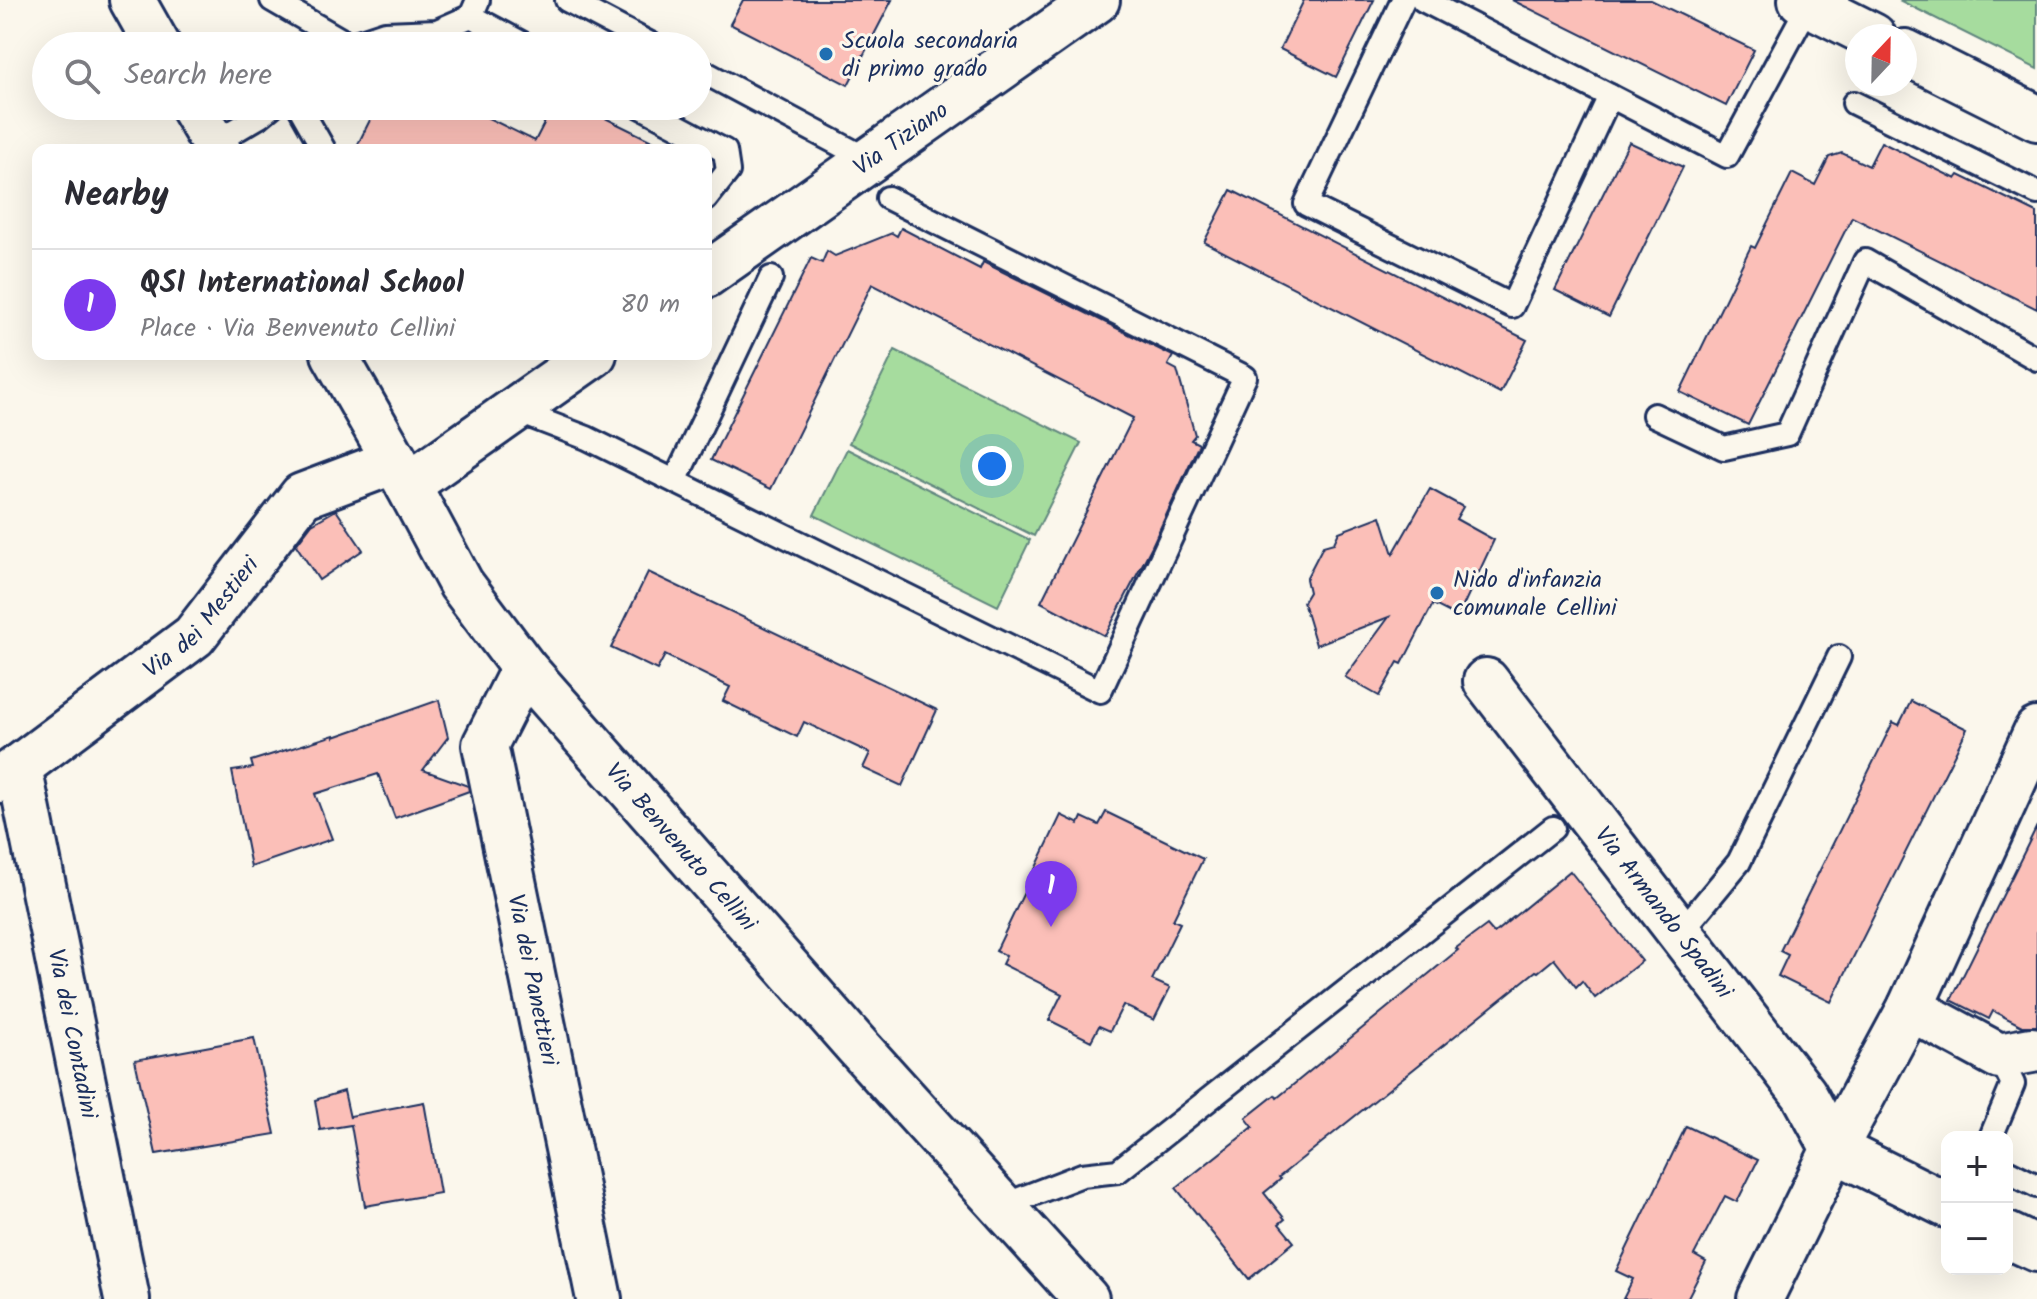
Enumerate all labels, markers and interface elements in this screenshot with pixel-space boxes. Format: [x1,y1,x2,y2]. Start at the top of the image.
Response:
place label: Scuola secondaria di primo grado [842,22,1018,89]
north arrow [1845,24,1917,96]
search box [32,32,712,120]
marker: Scuola secondaria di primo grado [817,45,835,63]
text: Search here [124,52,272,100]
icon: search [60,54,104,98]
street label: Via Tiziano [846,92,958,187]
text: Nearby [64,169,169,223]
text: QSI International School [140,260,464,308]
text: 1 [86,284,94,326]
text: 80 m [620,284,680,326]
text: Place · Via Benvenuto Cellini [140,308,455,350]
your location [972,446,1012,486]
street label: Via dei Mestieri [135,547,271,689]
place label: Nido d'infanzia comunale Cellini [1453,561,1618,628]
marker: Nido d'infanzia comunale Cellini [1428,584,1446,602]
street label: Via Benvenuto Cellini [595,754,767,942]
street label: Via Armando Spadini [1584,818,1743,1009]
pin: 1 [1025,861,1077,927]
street label: Via dei Panettieri [495,891,569,1071]
street label: Via dei Contadini [35,946,108,1123]
map controls [1941,1131,2013,1275]
button: + [1941,1131,2013,1203]
button: − [1941,1203,2013,1275]

